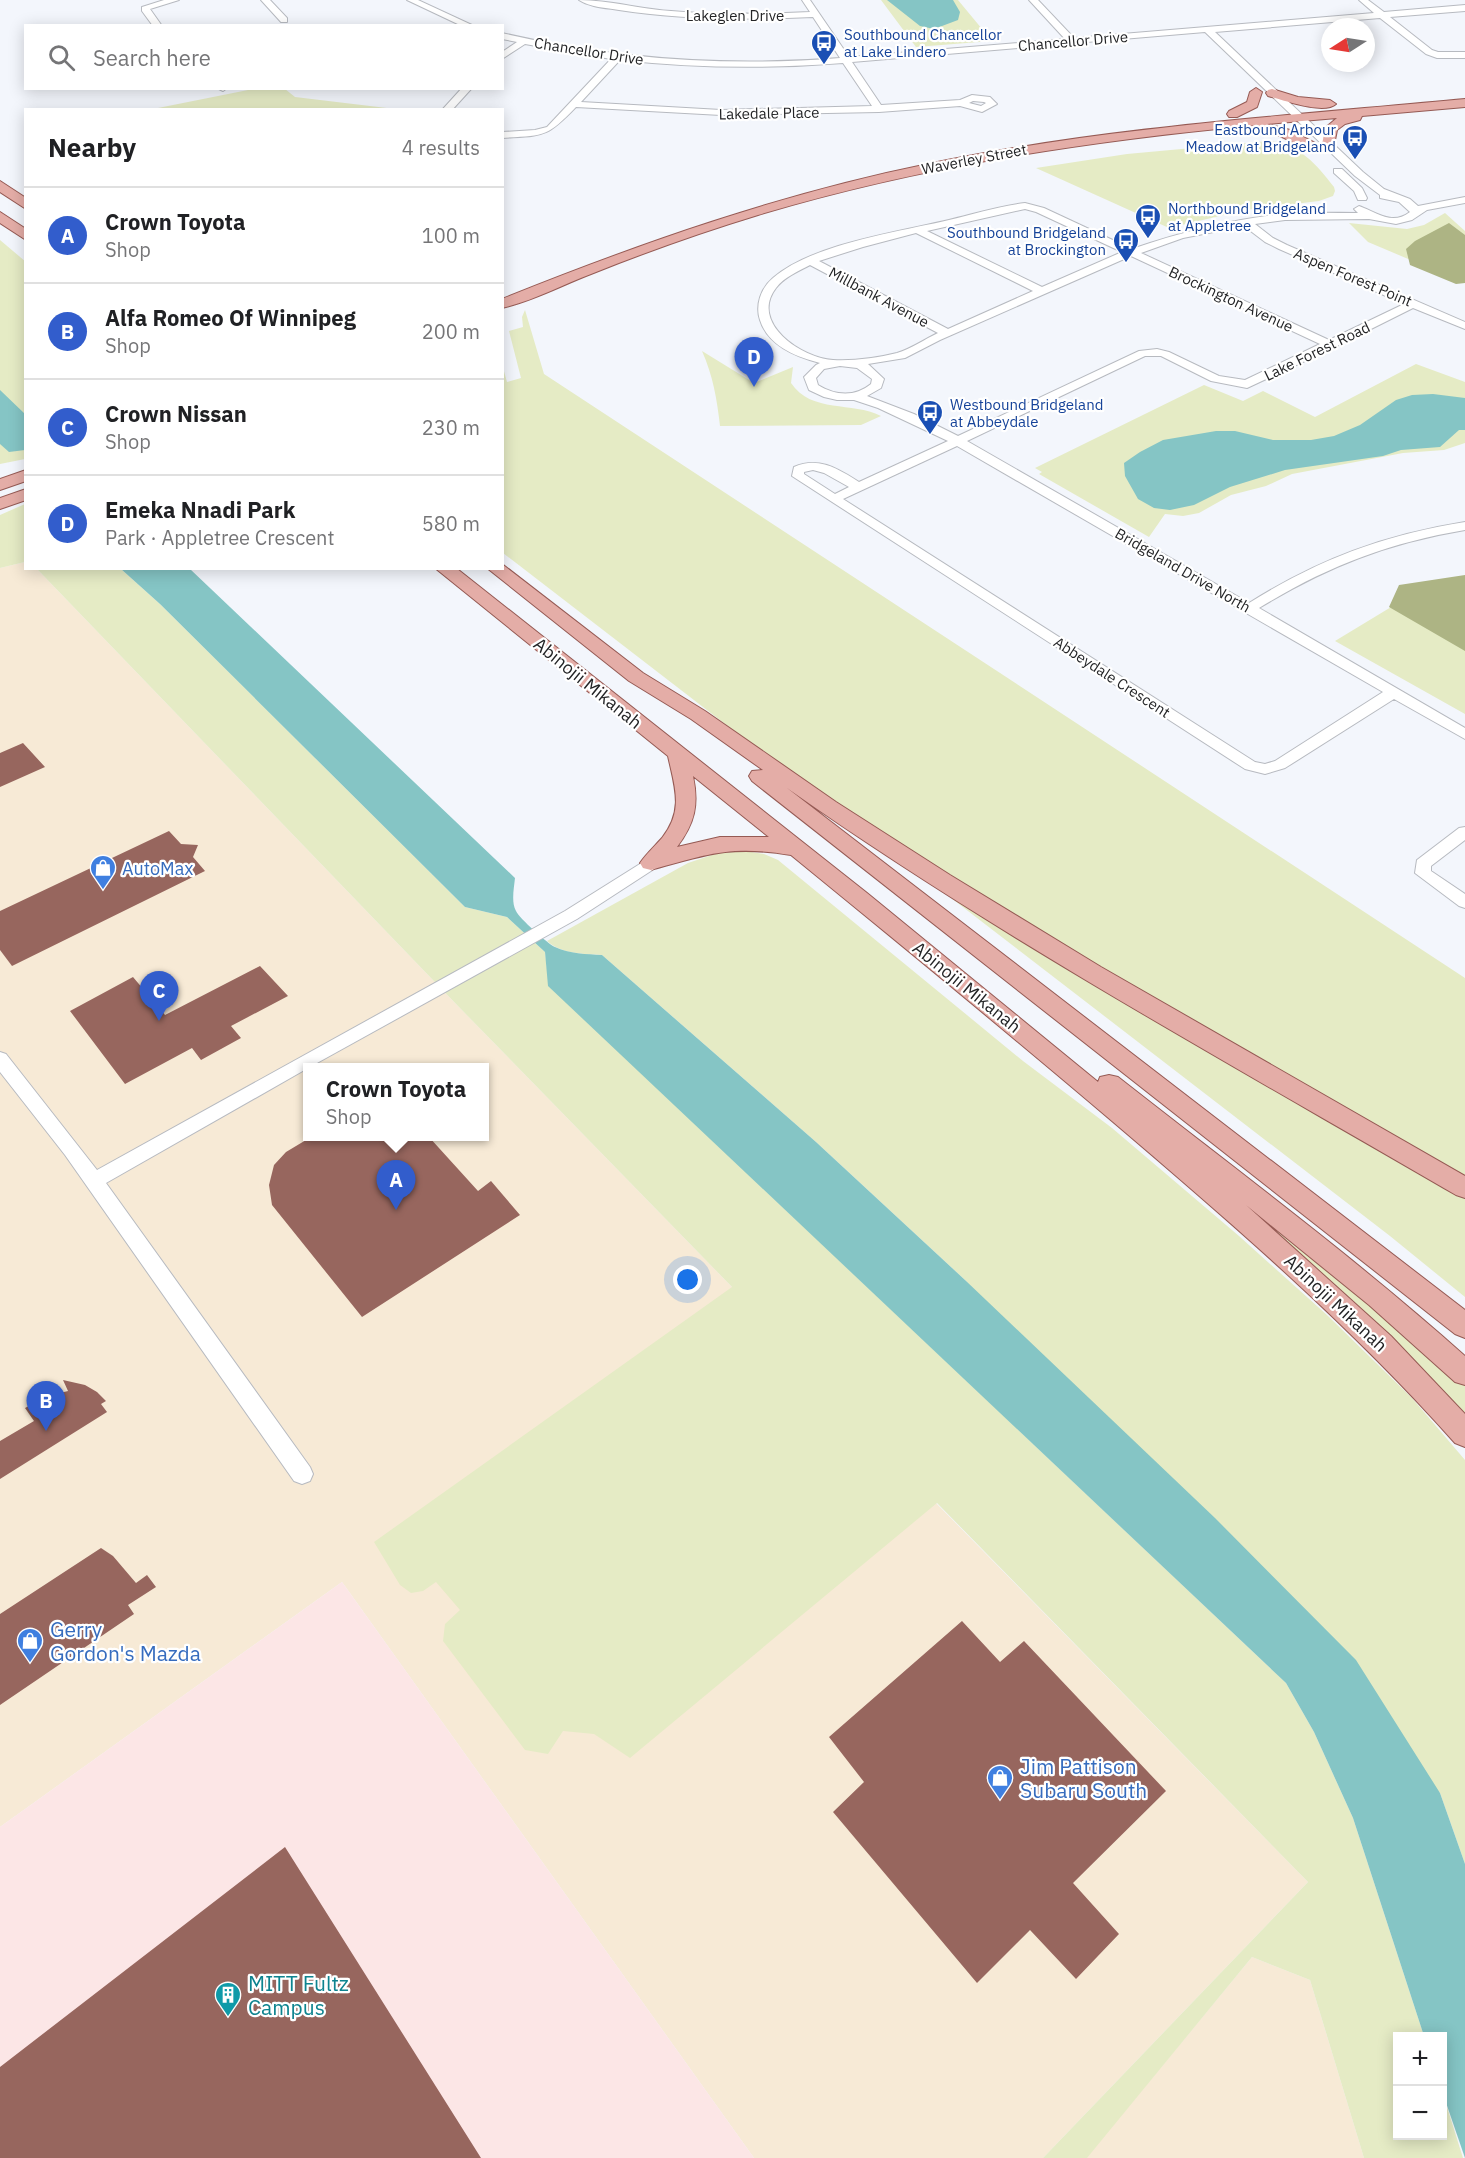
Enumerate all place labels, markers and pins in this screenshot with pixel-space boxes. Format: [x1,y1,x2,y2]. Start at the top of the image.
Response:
place label: Southbound Chancellor at Lake Lindero [844,25,1002,61]
bus stop icon: Southbound Chancellor at Lake Lindero [809,28,839,66]
place label: Eastbound Arbour Meadow at Bridgeland [1186,120,1336,156]
bus stop icon: Eastbound Arbour Meadow at Bridgeland [1340,123,1370,161]
place label: Northbound Bridgeland at Appletree [1168,199,1326,235]
bus stop icon: Northbound Bridgeland at Appletree [1133,202,1163,240]
place label: Southbound Bridgeland at Brockington [947,223,1106,259]
bus stop icon: Southbound Bridgeland at Brockington [1111,226,1141,264]
pin: D [734,338,774,387]
place label: Westbound Bridgeland at Abbeydale [950,395,1103,431]
bus stop icon: Westbound Bridgeland at Abbeydale [915,398,945,436]
shop icon: AutoMax [88,853,118,891]
place label: AutoMax [122,857,193,880]
pin: C [140,972,178,1021]
pin: A [376,1160,416,1210]
pin: B [26,1382,66,1431]
place label: Gerry Gordon's Mazda [50,1615,201,1667]
shop icon: Gerry Gordon's Mazda [15,1626,45,1664]
place label: Jim Pattison Subaru South [1020,1752,1147,1804]
shop icon: Jim Pattison Subaru South [985,1763,1015,1801]
place label: MITT Fultz Campus [248,1969,349,2021]
building icon: MITT Fultz Campus [213,1980,243,2018]

